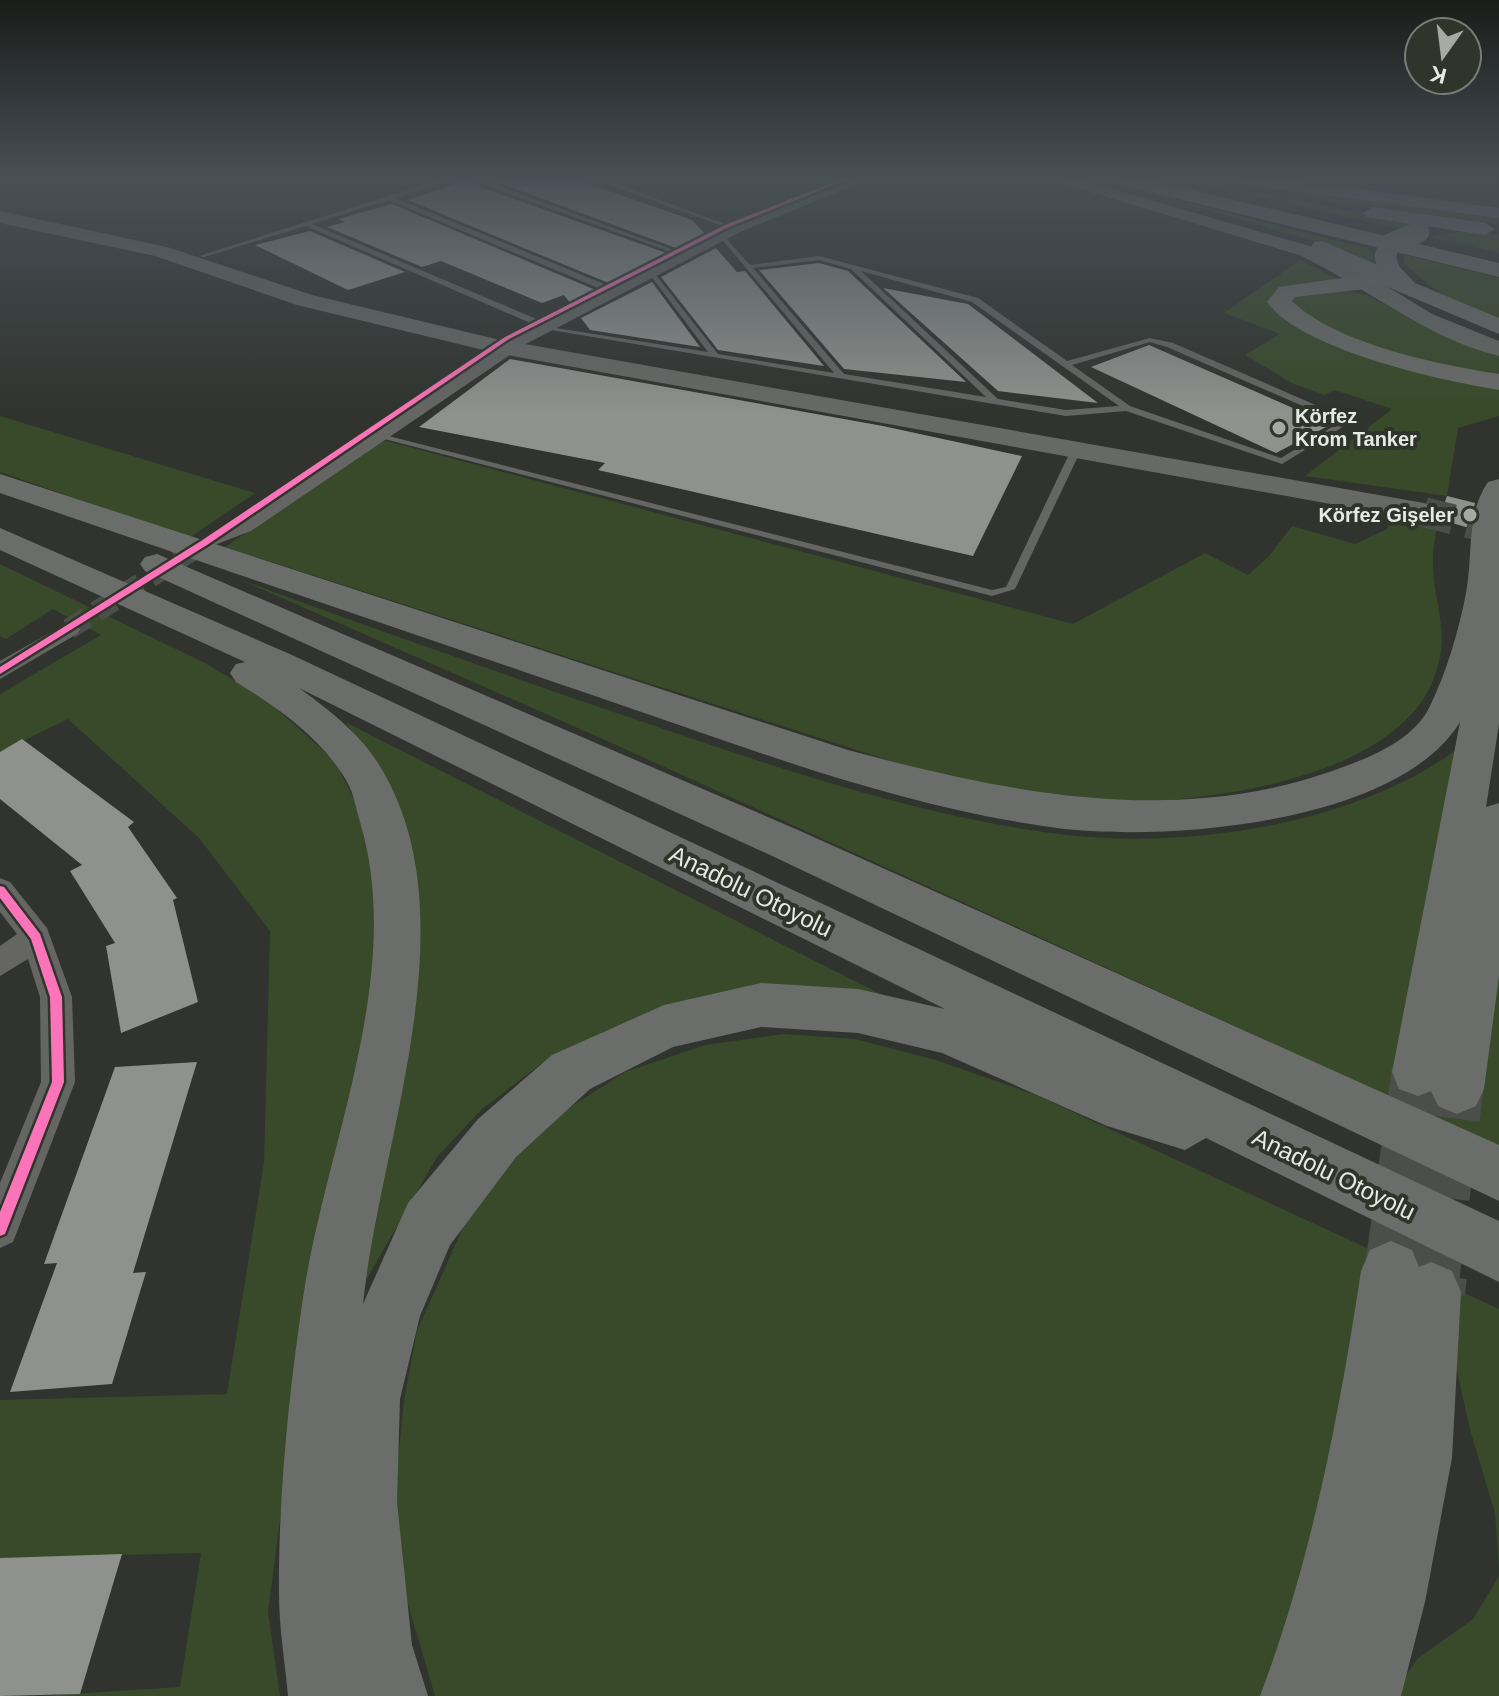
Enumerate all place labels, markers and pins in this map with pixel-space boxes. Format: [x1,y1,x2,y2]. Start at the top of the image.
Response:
place label: Körfez Krom Tanker [1295,405,1417,450]
marker: Körfez Krom Tanker [1270,419,1288,437]
place label: Körfez Gişeler [1318,504,1454,526]
marker: Körfez Gişeler [1461,506,1479,524]

